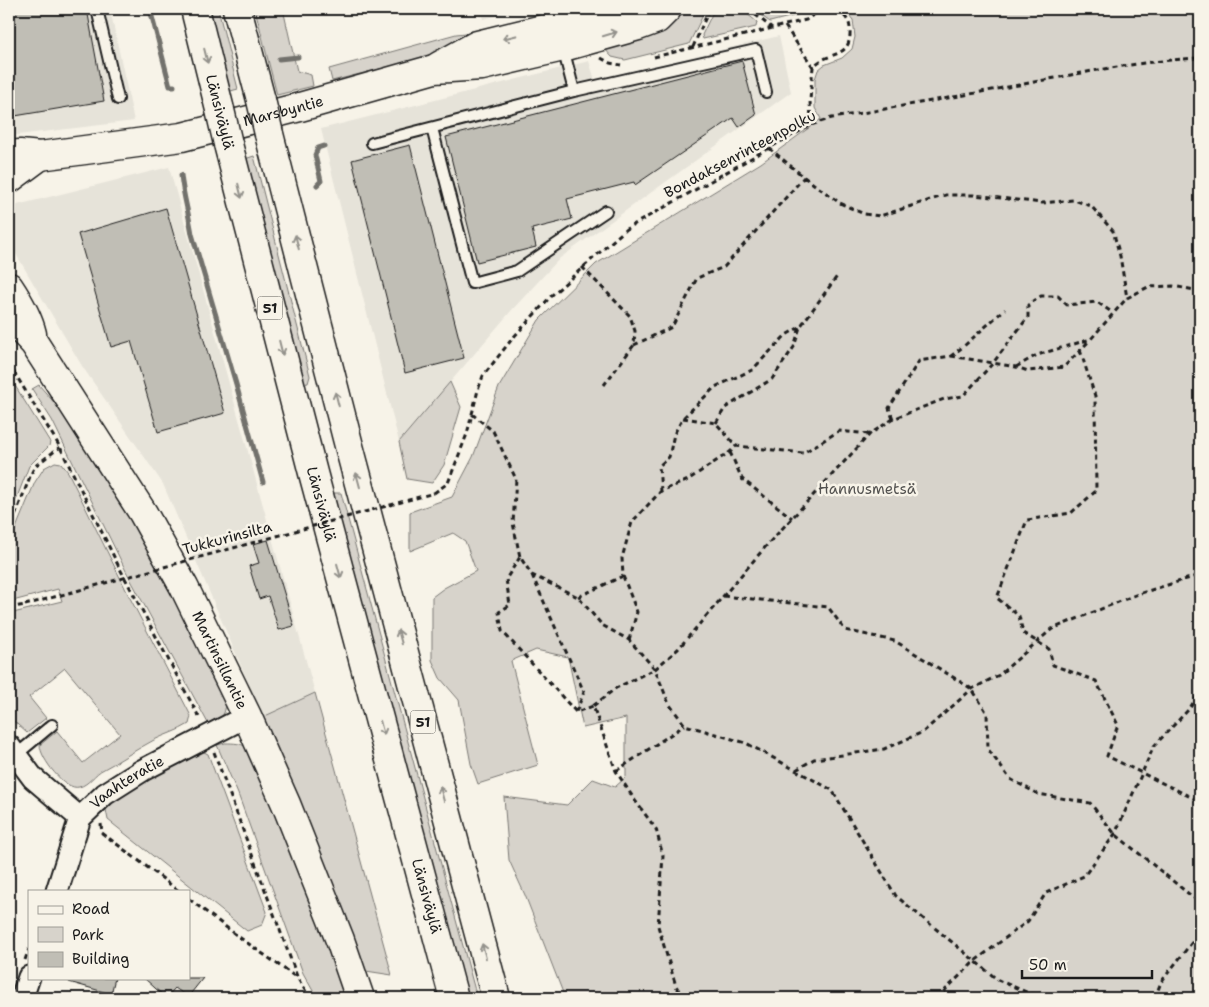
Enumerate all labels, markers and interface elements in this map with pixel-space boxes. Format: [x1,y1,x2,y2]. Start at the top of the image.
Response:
one-way arrow [602,29,618,39]
one-way arrow [503,33,519,42]
one-way arrow [202,48,212,64]
street label: Länsiväylä [201,72,239,152]
street label: Marsbyntie [241,91,326,131]
street label: Bondaksenrinteenpolku [661,105,819,203]
one-way arrow [236,183,245,199]
one-way arrow [292,234,301,250]
road number: 51 [258,296,282,320]
one-way arrow [277,340,286,356]
one-way arrow [332,392,341,408]
street label: Länsiväylä [302,464,341,544]
one-way arrow [353,473,362,489]
park label: Hannusmetsä [818,479,917,499]
street label: Tukkurinsilta [180,516,275,560]
one-way arrow [335,562,345,578]
street label: Martinsillantie [187,608,252,713]
one-way arrow [395,630,404,646]
road number: 51 [410,710,436,734]
one-way arrow [377,719,387,735]
street label: Vaahteratie [85,751,167,813]
one-way arrow [437,787,446,803]
street label: Länsiväylä [407,856,446,937]
legend [28,890,190,980]
text: Road [72,899,110,919]
text: Park [72,925,104,945]
one-way arrow [478,944,488,960]
scale bar [1022,947,1152,979]
text: Building [72,949,129,969]
text: 50 m [1029,955,1067,975]

